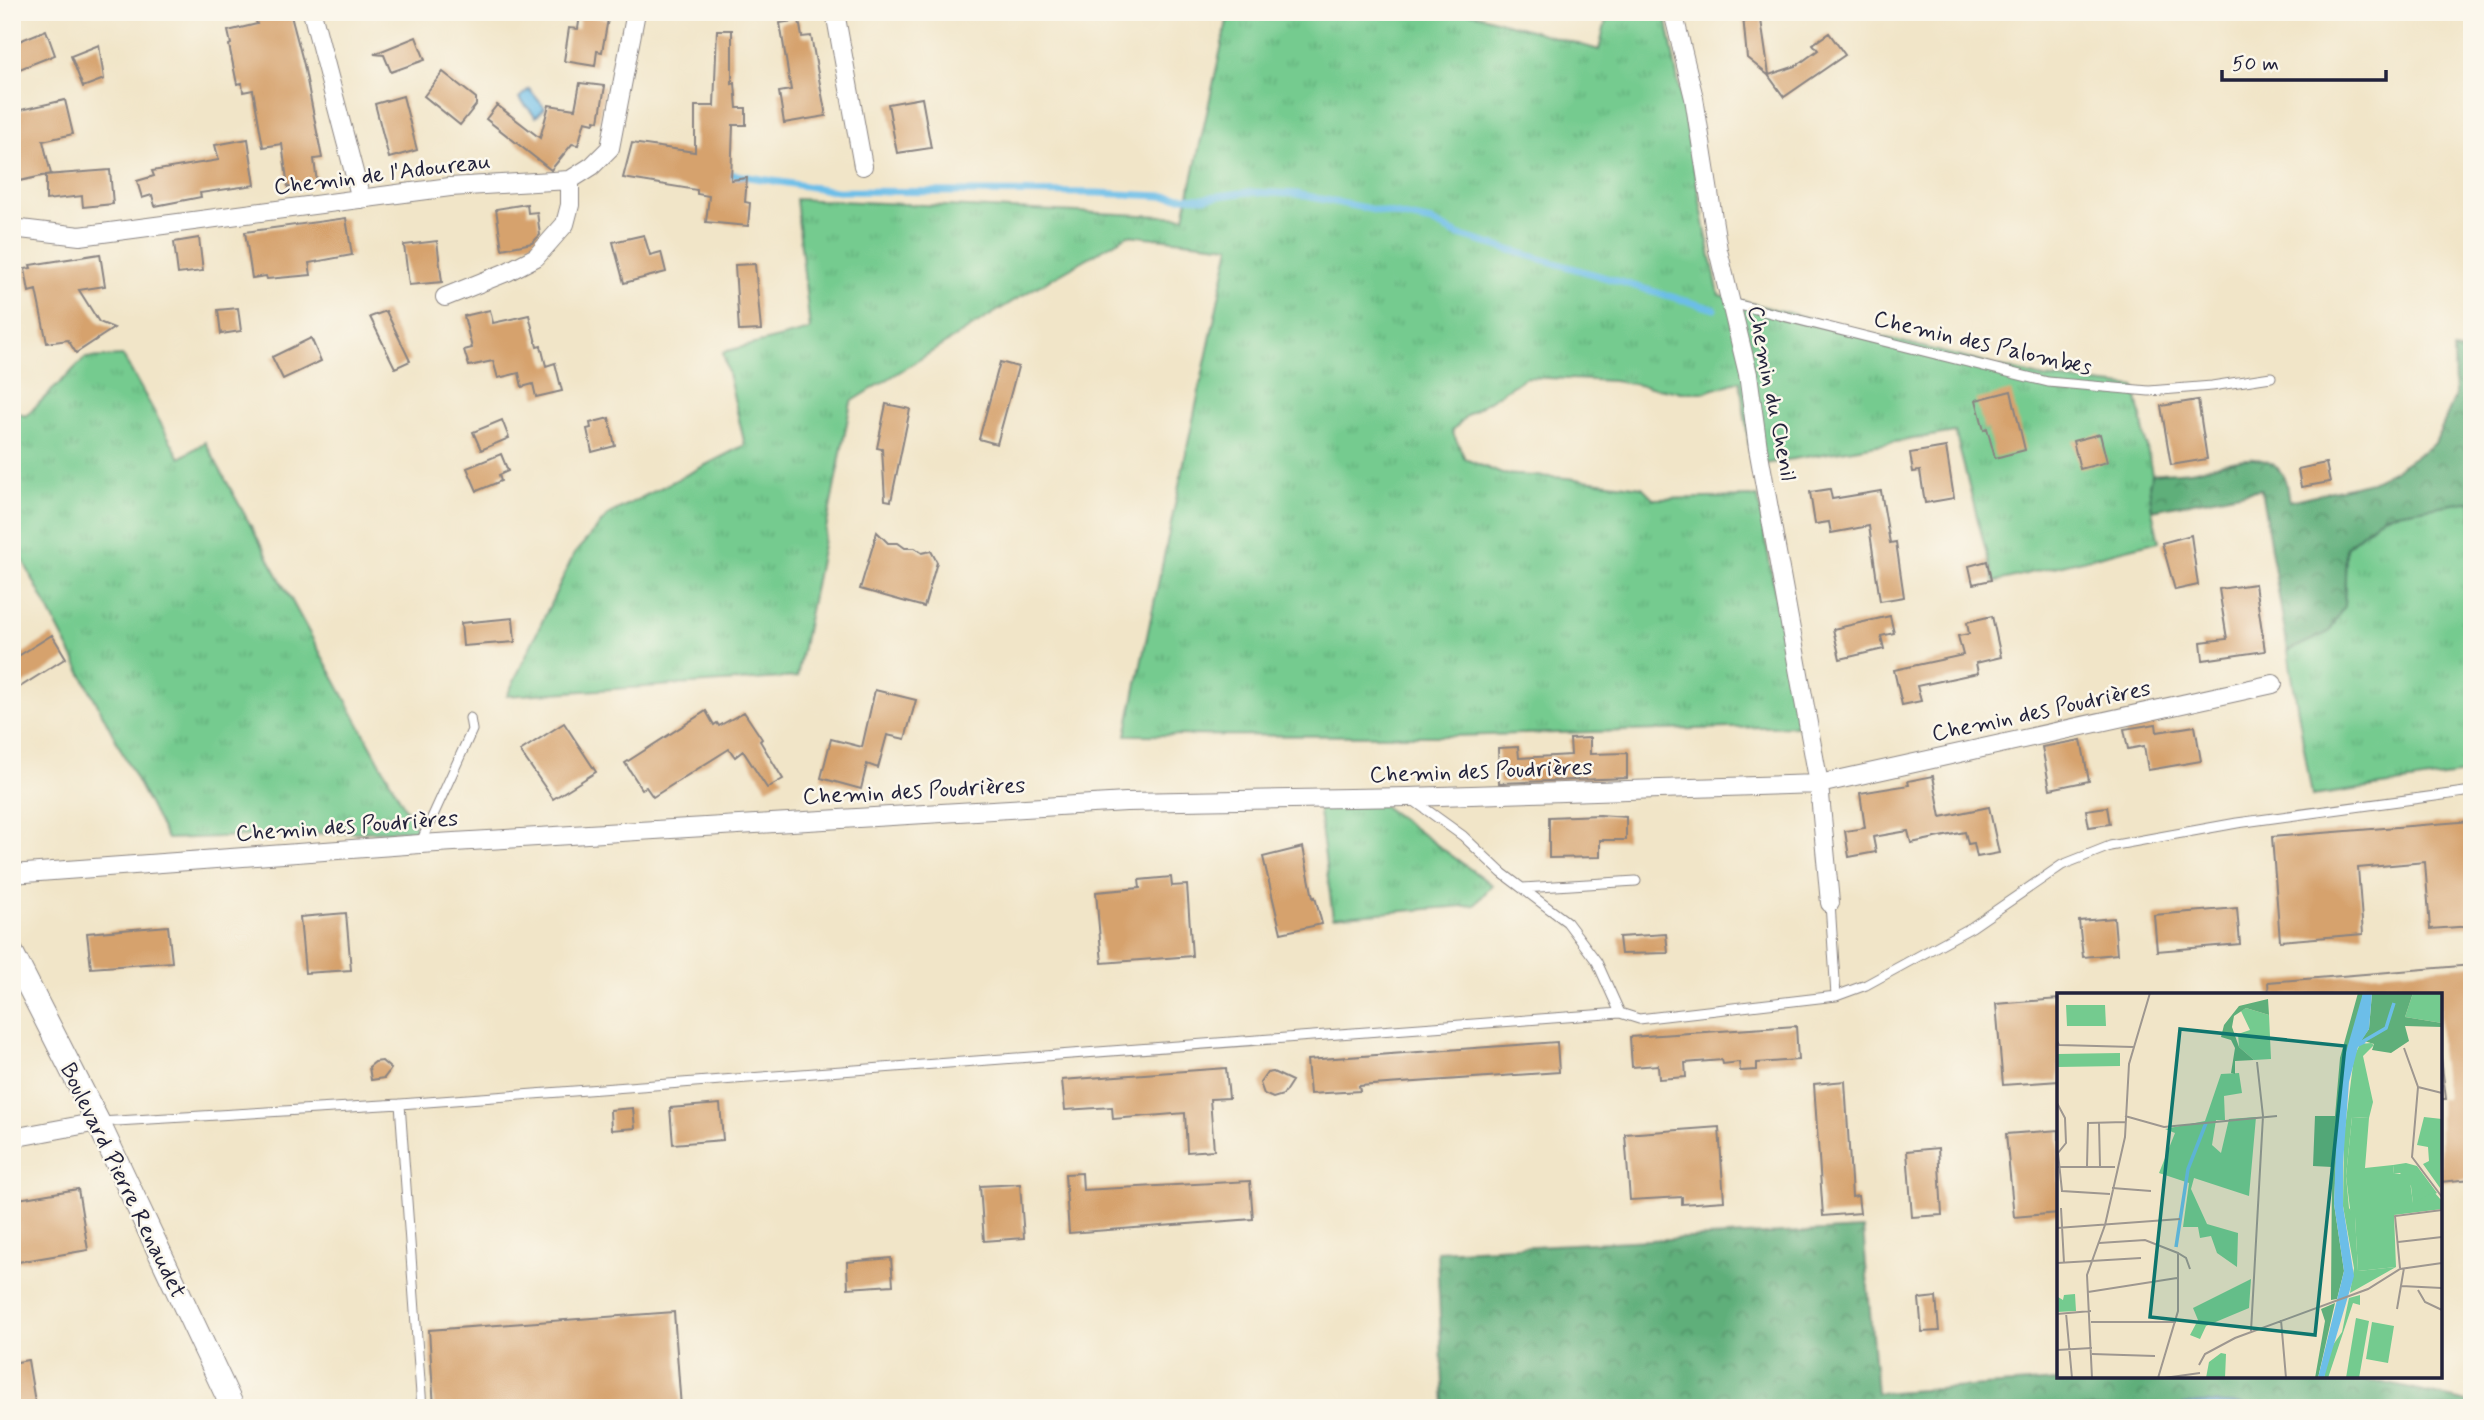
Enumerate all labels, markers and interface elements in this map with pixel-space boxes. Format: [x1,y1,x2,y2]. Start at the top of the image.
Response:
scale bar [2222,38,2386,82]
text: 50 m [2232,50,2279,78]
street label: Chemin de l'Adoureau [272,147,492,203]
street label: Chemin du Chenil [1739,303,1803,484]
street label: Chemin des Palombes [1871,304,2095,384]
street label: Chemin des Poudrières [1929,674,2154,750]
street label: Chemin des Poudrières [1369,753,1593,791]
street label: Chemin des Poudrières [802,771,1026,813]
street label: Chemin des Poudrières [235,804,459,850]
inset map [2057,993,2442,1378]
street label: Boulevard Pierre Renaudet [52,1058,192,1304]

